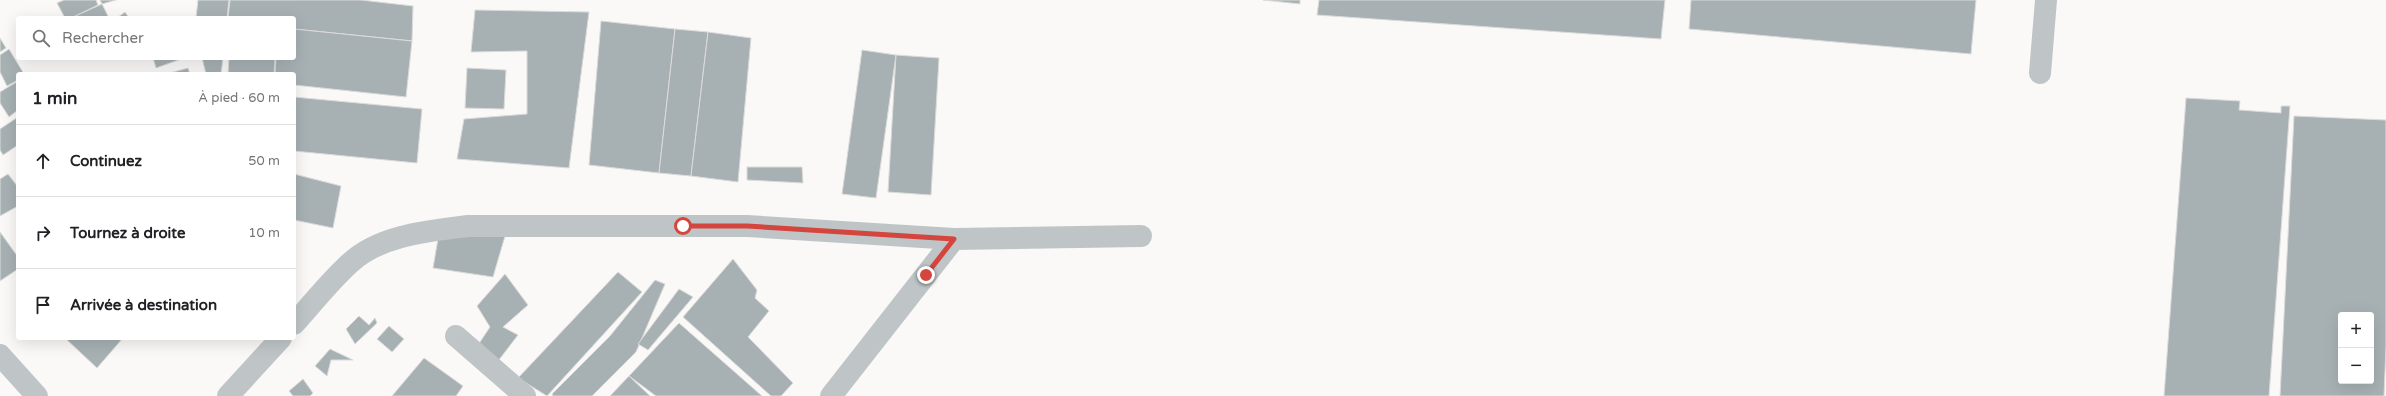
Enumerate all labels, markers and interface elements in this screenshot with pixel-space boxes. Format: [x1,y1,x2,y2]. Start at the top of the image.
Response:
search box [16,16,296,60]
icon: search [30,27,52,49]
text: Rechercher [62,29,144,47]
text: 1 min [32,88,77,109]
text: À pied · 60 m [198,90,280,106]
icon: ahead [32,150,54,172]
text: Continuez [70,152,142,170]
text: 50 m [248,153,280,169]
route start [674,217,692,235]
icon: right [32,222,54,244]
text: Tournez à droite [70,224,185,242]
text: 10 m [248,225,280,241]
route end [917,266,935,284]
icon: arrive [32,294,54,316]
text: Arrivée à destination [70,296,217,314]
map controls [2338,312,2374,384]
button: + [2338,312,2374,348]
button: − [2338,348,2374,384]

